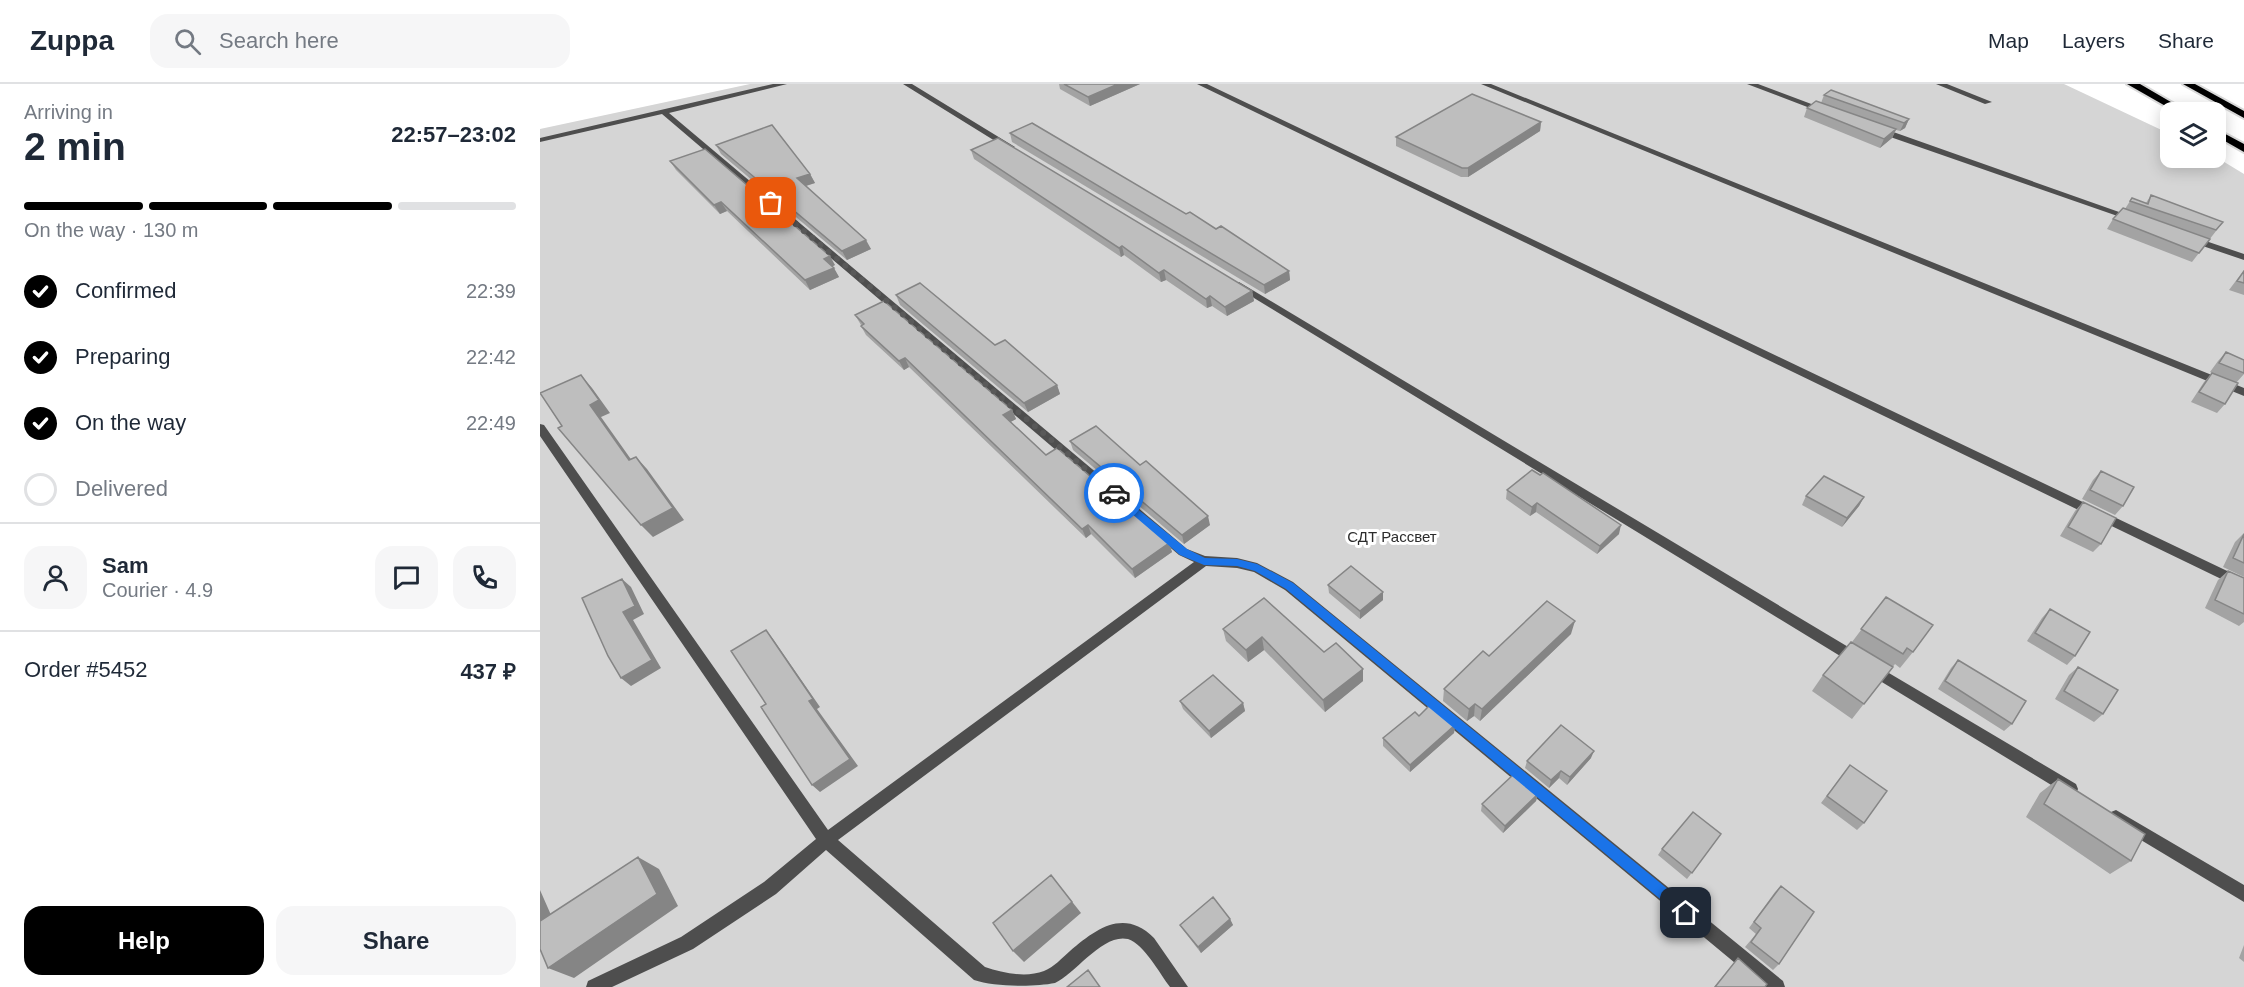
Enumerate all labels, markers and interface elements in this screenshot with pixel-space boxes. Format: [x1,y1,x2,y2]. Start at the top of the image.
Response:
search box [150,14,570,68]
text: Zuppa [30,25,114,56]
icon: search [171,25,204,58]
text: Search here [219,28,339,53]
text: Map [1988,29,2029,52]
text: Layers [2062,29,2125,52]
text: Share [2158,29,2214,52]
text: Arriving in [24,101,113,123]
map controls [2160,102,2226,168]
button: layers [2160,102,2226,168]
text: 22:57–23:02 [391,122,516,147]
text: 2 min [24,125,126,168]
pin [745,177,796,228]
icon: bag [754,186,787,219]
text: On the way · 130 m [24,219,199,241]
icon: check [24,275,57,308]
text: Confirmed [75,278,176,303]
text: 22:39 [466,280,516,302]
icon: check [24,341,57,374]
text: Preparing [75,344,170,369]
text: 22:42 [466,346,516,368]
icon: check [24,407,57,440]
text: On the way [75,410,186,435]
text: 22:49 [466,412,516,434]
courier [1084,463,1144,523]
text: Delivered [75,476,168,501]
icon: car [1098,477,1131,510]
park label: СДТ Рассвет [1347,528,1437,545]
button: person [24,546,87,609]
button: chat [375,546,438,609]
button: phone [453,546,516,609]
text: Sam [102,553,148,578]
text: Courier · 4.9 [102,579,213,601]
text: Order #5452 [24,657,148,682]
text: 437 ₽ [460,659,516,684]
pin [1660,887,1711,938]
icon: home [1669,896,1702,929]
button: Help [24,906,264,975]
button: Share [276,906,516,975]

